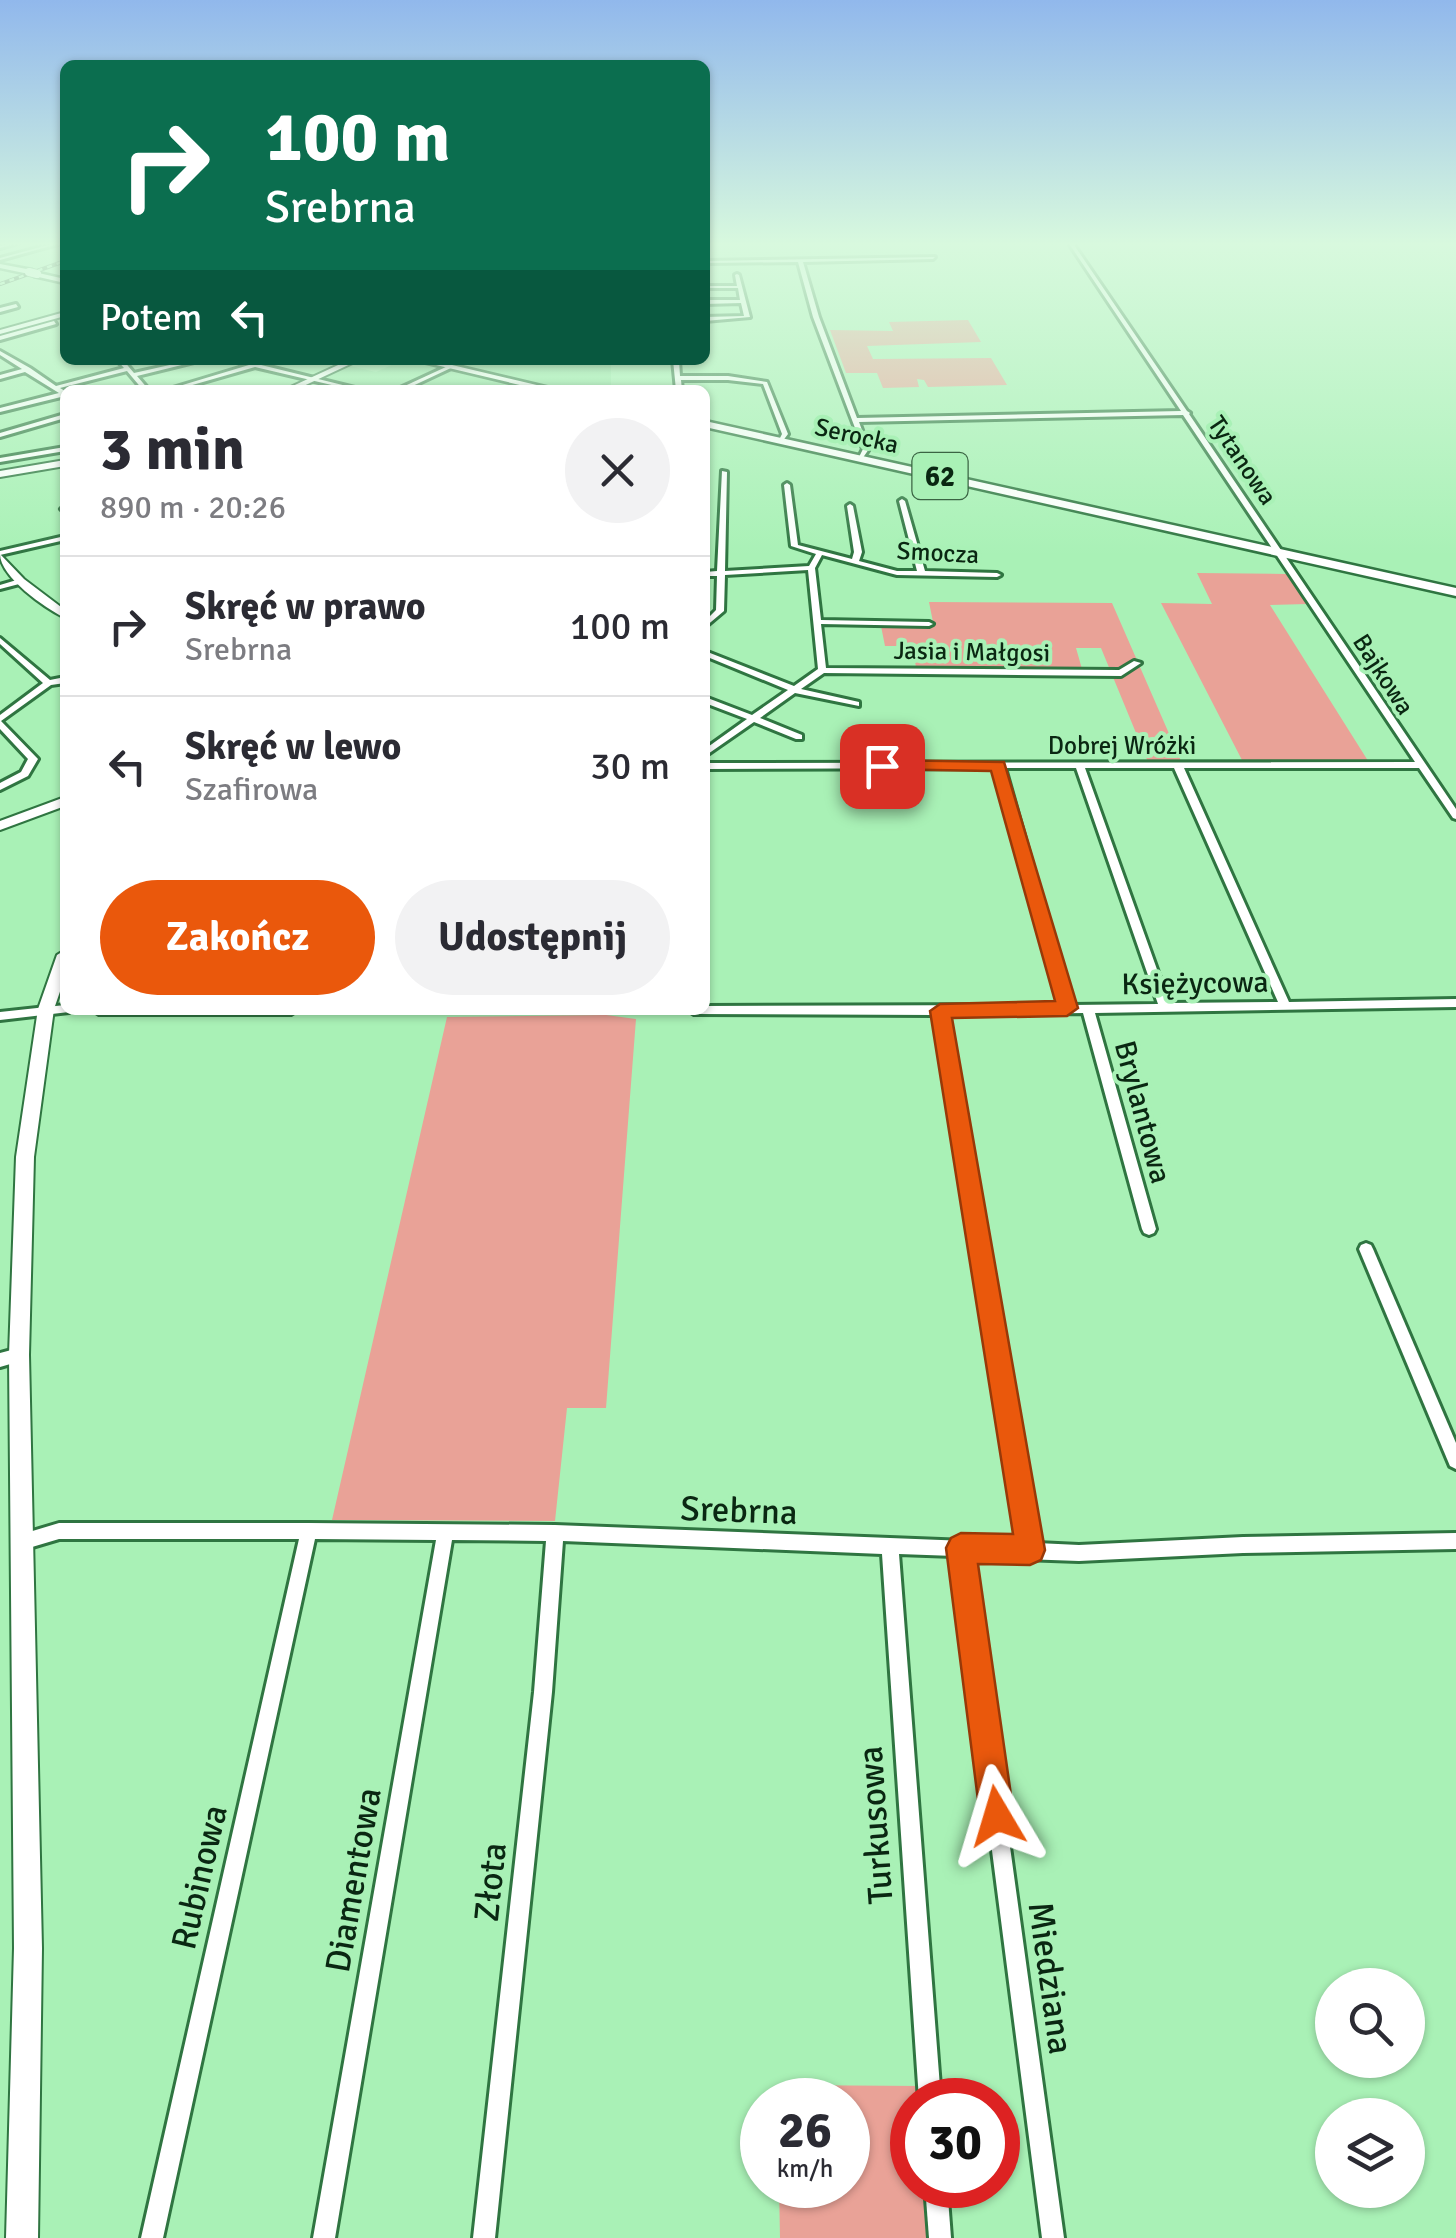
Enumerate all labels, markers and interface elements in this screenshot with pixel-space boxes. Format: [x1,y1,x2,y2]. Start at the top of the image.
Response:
text: 100 m [265,94,450,180]
icon: right [100,100,230,230]
text: Srebrna [265,180,416,235]
icon: left [222,290,277,345]
text: Potem [100,294,202,341]
street label: Tytanowa [1202,410,1284,511]
street label: Serocka [812,411,902,460]
text: 3 min [100,413,245,487]
button: close [565,418,670,523]
road number: 62 [912,453,968,499]
text: 890 m · 20:26 [100,488,286,527]
street label: Smocza [896,535,980,570]
text: Skręć w prawo [185,583,426,630]
icon: right [100,599,155,654]
text: 100 m [570,603,670,650]
street label: Bajkowa [1346,628,1421,720]
text: Srebrna [185,630,292,669]
street label: Jasia i Małgosi [893,635,1051,668]
text: Skręć w lewo [185,723,401,770]
pin [840,724,925,809]
street label: Dobrej Wróżki [1048,730,1196,761]
icon: left [100,739,155,794]
icon: arrive [855,739,910,794]
text: 30 m [590,743,670,790]
text: Szafirowa [185,770,318,809]
button: Zakończ [100,880,375,995]
button: Udostępnij [395,880,670,995]
street label: Księżycowa [1121,964,1269,1003]
street label: Brylantowa [1106,1037,1179,1187]
street label: Srebrna [680,1487,798,1534]
street label: Turkusowa [849,1745,902,1905]
position arrow [945,1764,1049,1868]
street label: Diamentowa [316,1784,391,1976]
street label: Rubinowa [162,1801,237,1954]
street label: Złota [465,1840,516,1924]
street label: Miedziana [1019,1899,1082,2057]
map controls [1315,1968,1425,2208]
button: search [1315,1968,1425,2078]
speed limit sign: 30 [890,2078,1020,2208]
button: layers [1315,2098,1425,2208]
text: 26 [778,2100,832,2162]
text: km/h [777,2153,833,2184]

